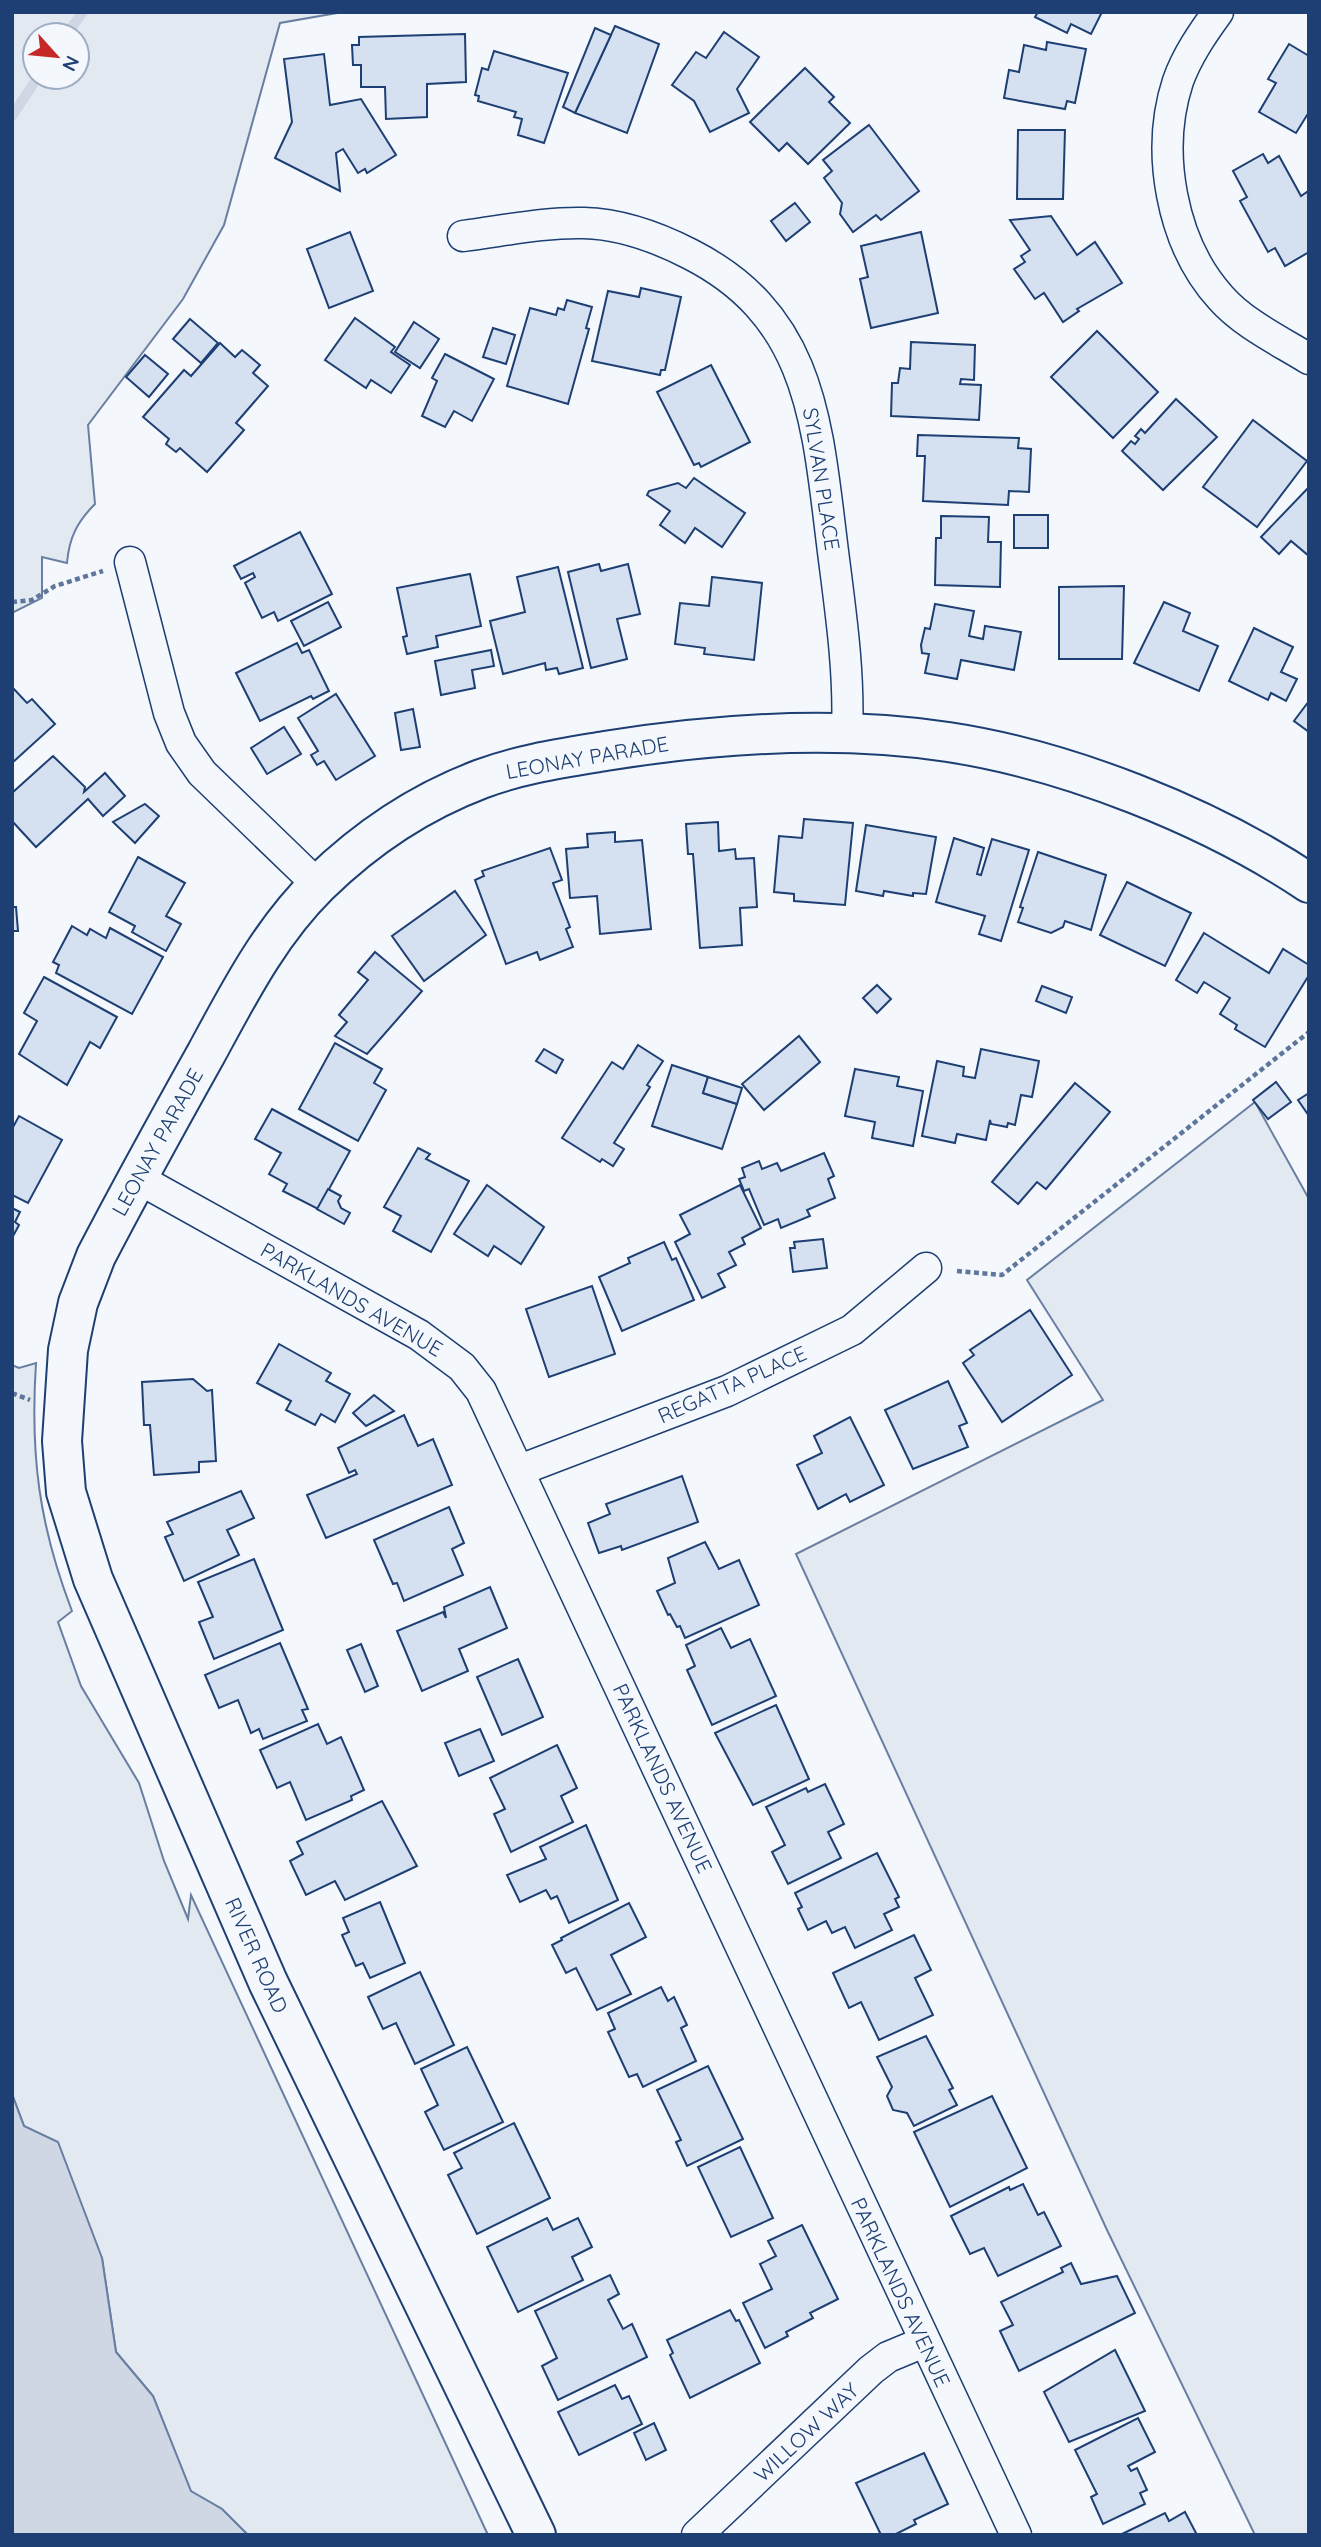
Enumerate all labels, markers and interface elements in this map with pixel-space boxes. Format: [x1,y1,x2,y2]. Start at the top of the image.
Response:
north arrow [21,21,91,91]
text: N [57,52,85,75]
street label: SYLVAN PLACE [798,406,846,552]
street label: LEONAY PARADE [504,730,670,784]
street label: LEONAY PARADE [106,1064,208,1220]
street label: PARKLANDS AVENUE [256,1236,448,1362]
street label: REGATTA PLACE [654,1340,810,1428]
street label: PARKLANDS AVENUE [608,1679,718,1877]
street label: RIVER ROAD [220,1893,294,2017]
street label: PARKLANDS AVENUE [846,2193,956,2391]
street label: WILLOW WAY [748,2377,864,2487]

